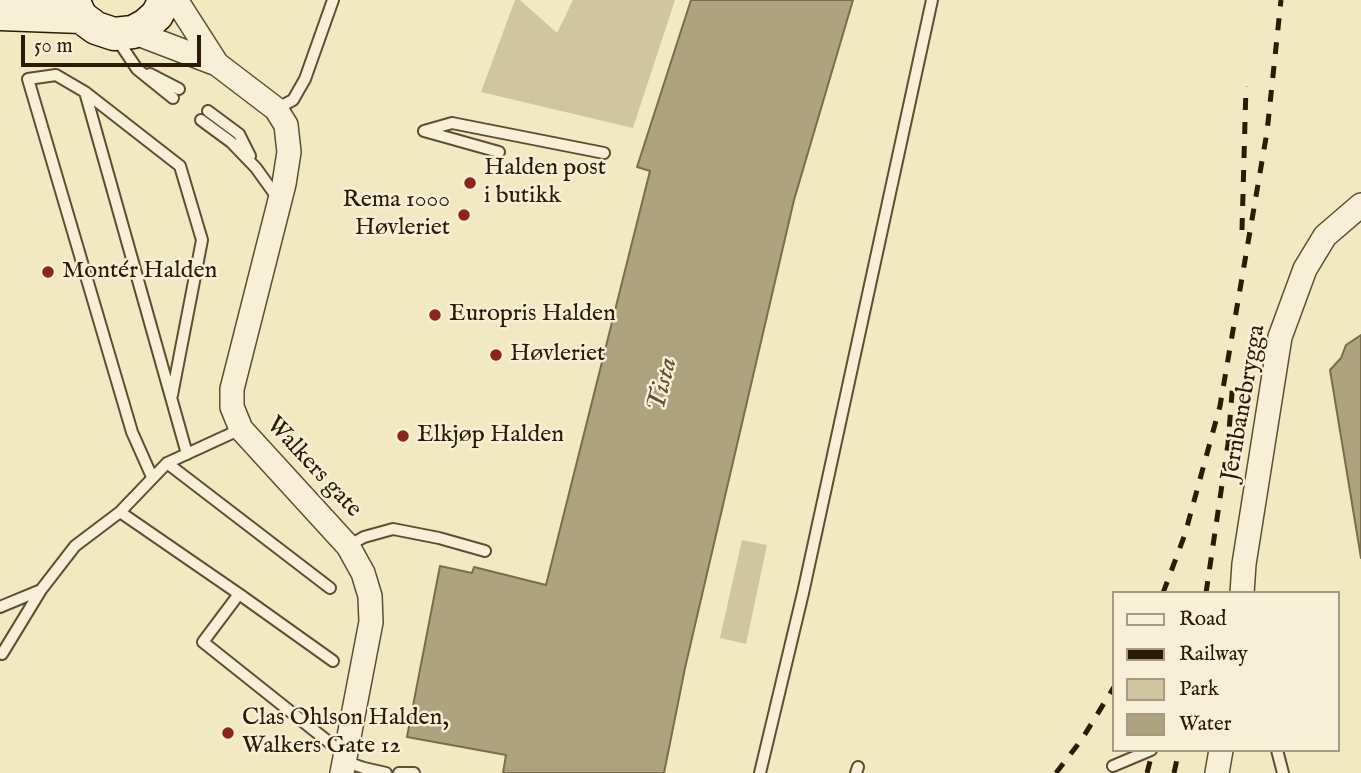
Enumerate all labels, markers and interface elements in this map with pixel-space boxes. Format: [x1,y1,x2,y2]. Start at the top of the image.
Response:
scale bar [24,21,205,65]
text: 50 m [34,33,73,60]
place label: Halden post i butikk [484,155,606,211]
marker: Halden post i butikk [462,175,478,191]
place label: Rema 1000 Høvleriet [343,187,450,243]
marker: Rema 1000 Høvleriet [456,207,472,223]
place label: Montér Halden [62,258,217,286]
marker: Montér Halden [40,264,56,280]
place label: Europris Halden [449,301,616,329]
marker: Europris Halden [427,307,443,323]
street label: Jernbanebrygga [1217,323,1273,483]
place label: Høvleriet [510,341,605,369]
marker: Høvleriet [488,347,504,363]
water label: Tista [642,355,686,415]
street label: Walkers gate [259,412,367,524]
place label: Elkjøp Halden [417,422,564,450]
marker: Elkjøp Halden [395,428,411,444]
legend [1112,591,1340,752]
text: Road [1179,606,1226,633]
text: Railway [1179,641,1248,668]
text: Park [1179,676,1219,703]
place label: Clas Ohlson Halden, Walkers Gate 12 [242,705,449,761]
text: Water [1179,711,1231,738]
marker: Clas Ohlson Halden, Walkers Gate 12 [220,725,236,741]

